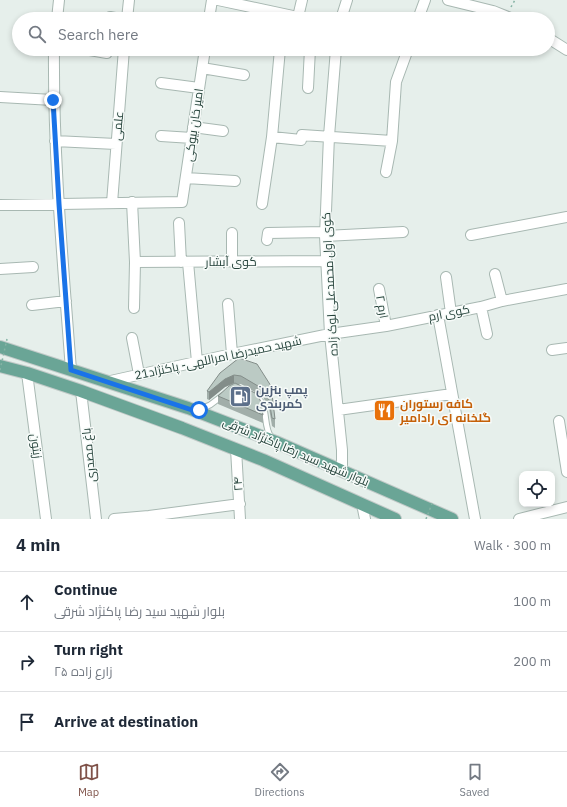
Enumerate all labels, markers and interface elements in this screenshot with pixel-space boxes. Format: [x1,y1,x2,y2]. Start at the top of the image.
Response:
search box [12,12,555,56]
icon: search [26,23,48,45]
text: Search here [58,25,138,44]
street label: امیر خان بیوکی [181,87,206,162]
route end [44,91,62,109]
street label: علمی [109,111,126,141]
street label: کوی اول محمدعلی لوک زاده [318,212,341,356]
street label: کوی آبشار [204,254,257,269]
street label: ارم ۲ [372,294,392,320]
street label: کوی ارم [427,301,471,325]
street label: شهید حمیدرضا امراللهی- پاکنژاد21 [133,332,303,385]
place label: پمپ بنزین کمربندی [256,382,308,412]
fuel station icon: پمپ بنزین کمربندی [227,384,253,410]
place label: کافه رستوران گلخانه ای رادامیر [399,396,491,426]
restaurant icon: کافه رستوران گلخانه ای رادامیر [372,398,398,424]
route start [190,401,208,419]
street label: بلوار شهید سید رضا پاکنژاد شرقی [220,414,372,491]
street label: باغ مصدری [78,427,100,483]
street label: زیتون [27,433,46,459]
map controls [519,471,555,507]
button: locate [519,471,555,507]
street label: ۲۴ [230,476,245,492]
text: 4 min [16,534,60,556]
text: Walk · 300 m [474,537,551,554]
text: Continue [54,580,118,599]
icon: ahead [16,591,38,613]
text: 100 m [513,593,551,610]
text: بلوار شهید سید رضا پاکنژاد شرقی [54,603,225,620]
text: Turn right [54,640,123,659]
icon: right [16,651,38,673]
text: 200 m [513,653,551,670]
text: زارع زاده ۲۵ [54,663,112,680]
icon: arrive [16,711,38,733]
text: Arrive at destination [54,712,198,731]
tab: Map [78,761,100,799]
tab: Directions [255,761,305,799]
tab: Saved [460,761,489,799]

